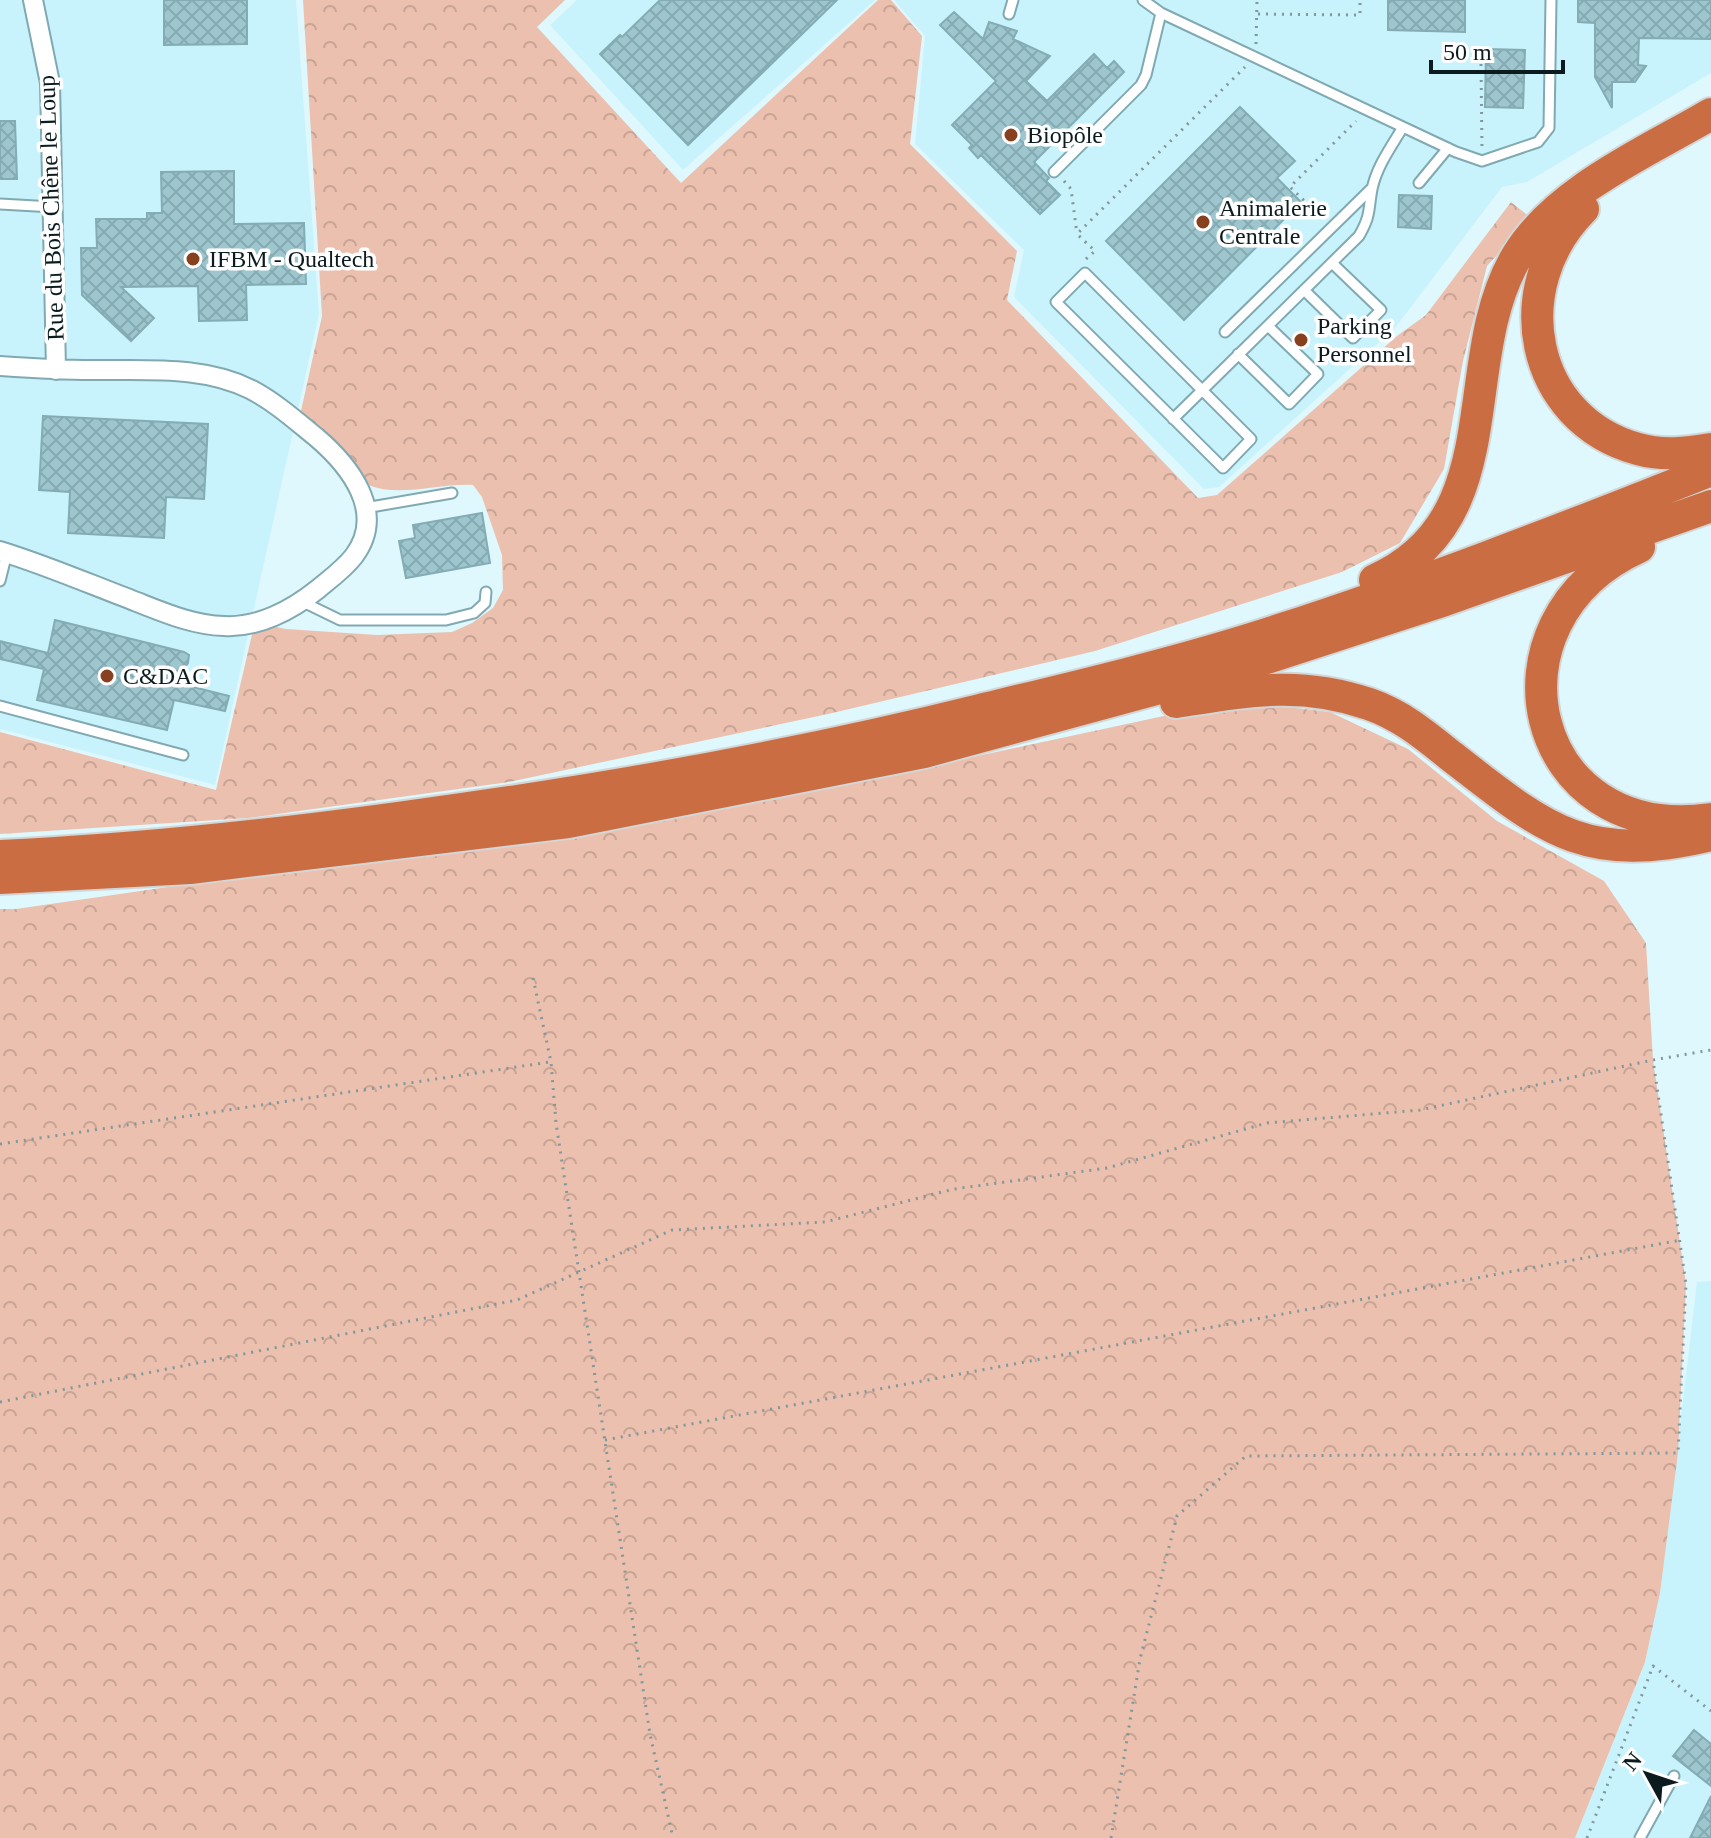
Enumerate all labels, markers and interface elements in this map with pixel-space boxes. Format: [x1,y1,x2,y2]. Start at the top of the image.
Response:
scale bar [1431,24,1563,74]
text: 50 m [1443,39,1492,65]
street label: Rue du Bois Chêne le Loup [33,75,69,341]
place label: Biopôle [1027,122,1103,148]
marker: Biopôle [1002,126,1020,144]
place label: Animalerie Centrale [1219,195,1327,249]
marker: Animalerie Centrale [1194,213,1212,231]
place label: IFBM - Qualtech [209,246,374,272]
marker: IFBM - Qualtech [184,250,202,268]
place label: Parking Personnel [1317,313,1412,367]
marker: Parking Personnel [1292,331,1310,349]
place label: C&DAC [123,663,208,689]
marker: C&DAC [98,667,116,685]
north arrow [1607,1734,1687,1814]
text: N [1617,1747,1647,1776]

